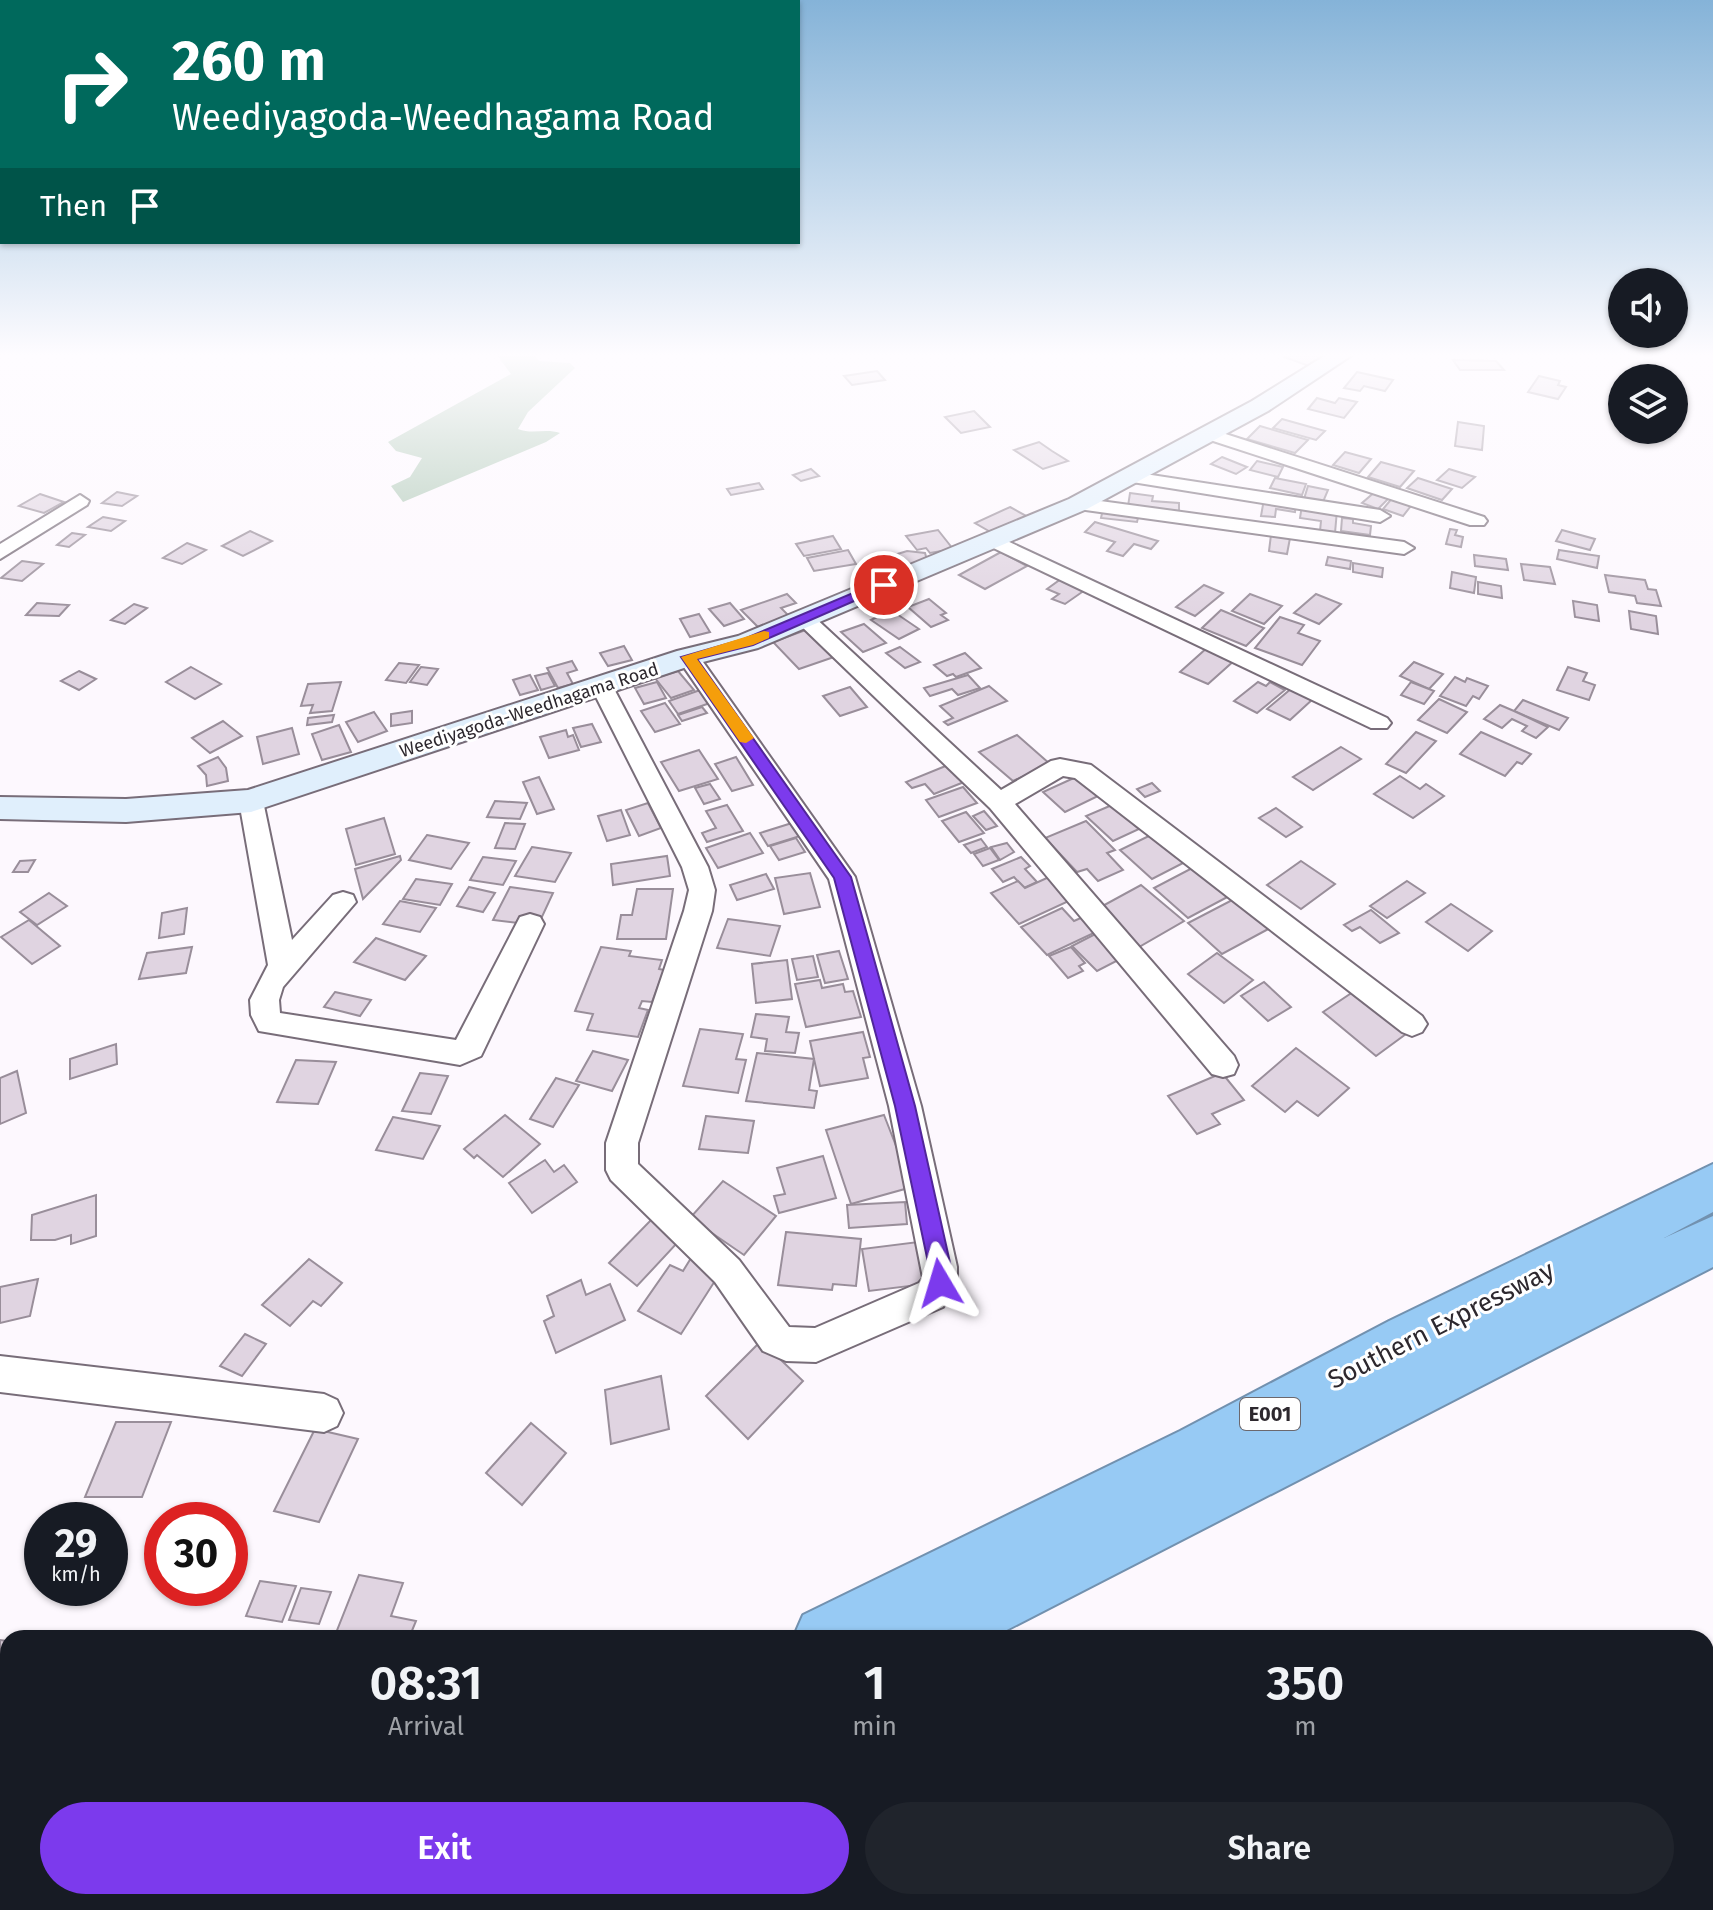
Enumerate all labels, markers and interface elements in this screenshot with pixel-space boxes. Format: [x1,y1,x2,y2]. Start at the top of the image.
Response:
text: 260 m [172,28,326,95]
icon: right [40,32,144,136]
text: Weediyagoda-Weedhagama Road [172,96,714,140]
icon: arrive [123,184,167,228]
text: Then [40,188,107,224]
map controls [1608,268,1688,444]
button: sound [1608,268,1688,348]
button: layers [1608,364,1688,444]
pin [850,551,918,619]
icon: arrive [862,563,906,607]
street label: Weediyagoda-Weedhagama Road [397,658,661,762]
position arrow [898,1241,982,1325]
street label: Southern Expressway [1323,1254,1559,1395]
road number: E001 [1240,1398,1300,1430]
speed limit sign: 30 [144,1502,248,1606]
text: 29 [55,1520,97,1568]
text: km/h [51,1562,101,1586]
text: 08:31 [370,1654,483,1712]
text: 1 [864,1654,886,1712]
text: 350 [1267,1654,1344,1712]
text: Arrival [388,1711,464,1742]
text: min [852,1711,897,1742]
text: m [1294,1711,1317,1742]
button: Exit [40,1802,849,1894]
button: Share [865,1802,1674,1894]

